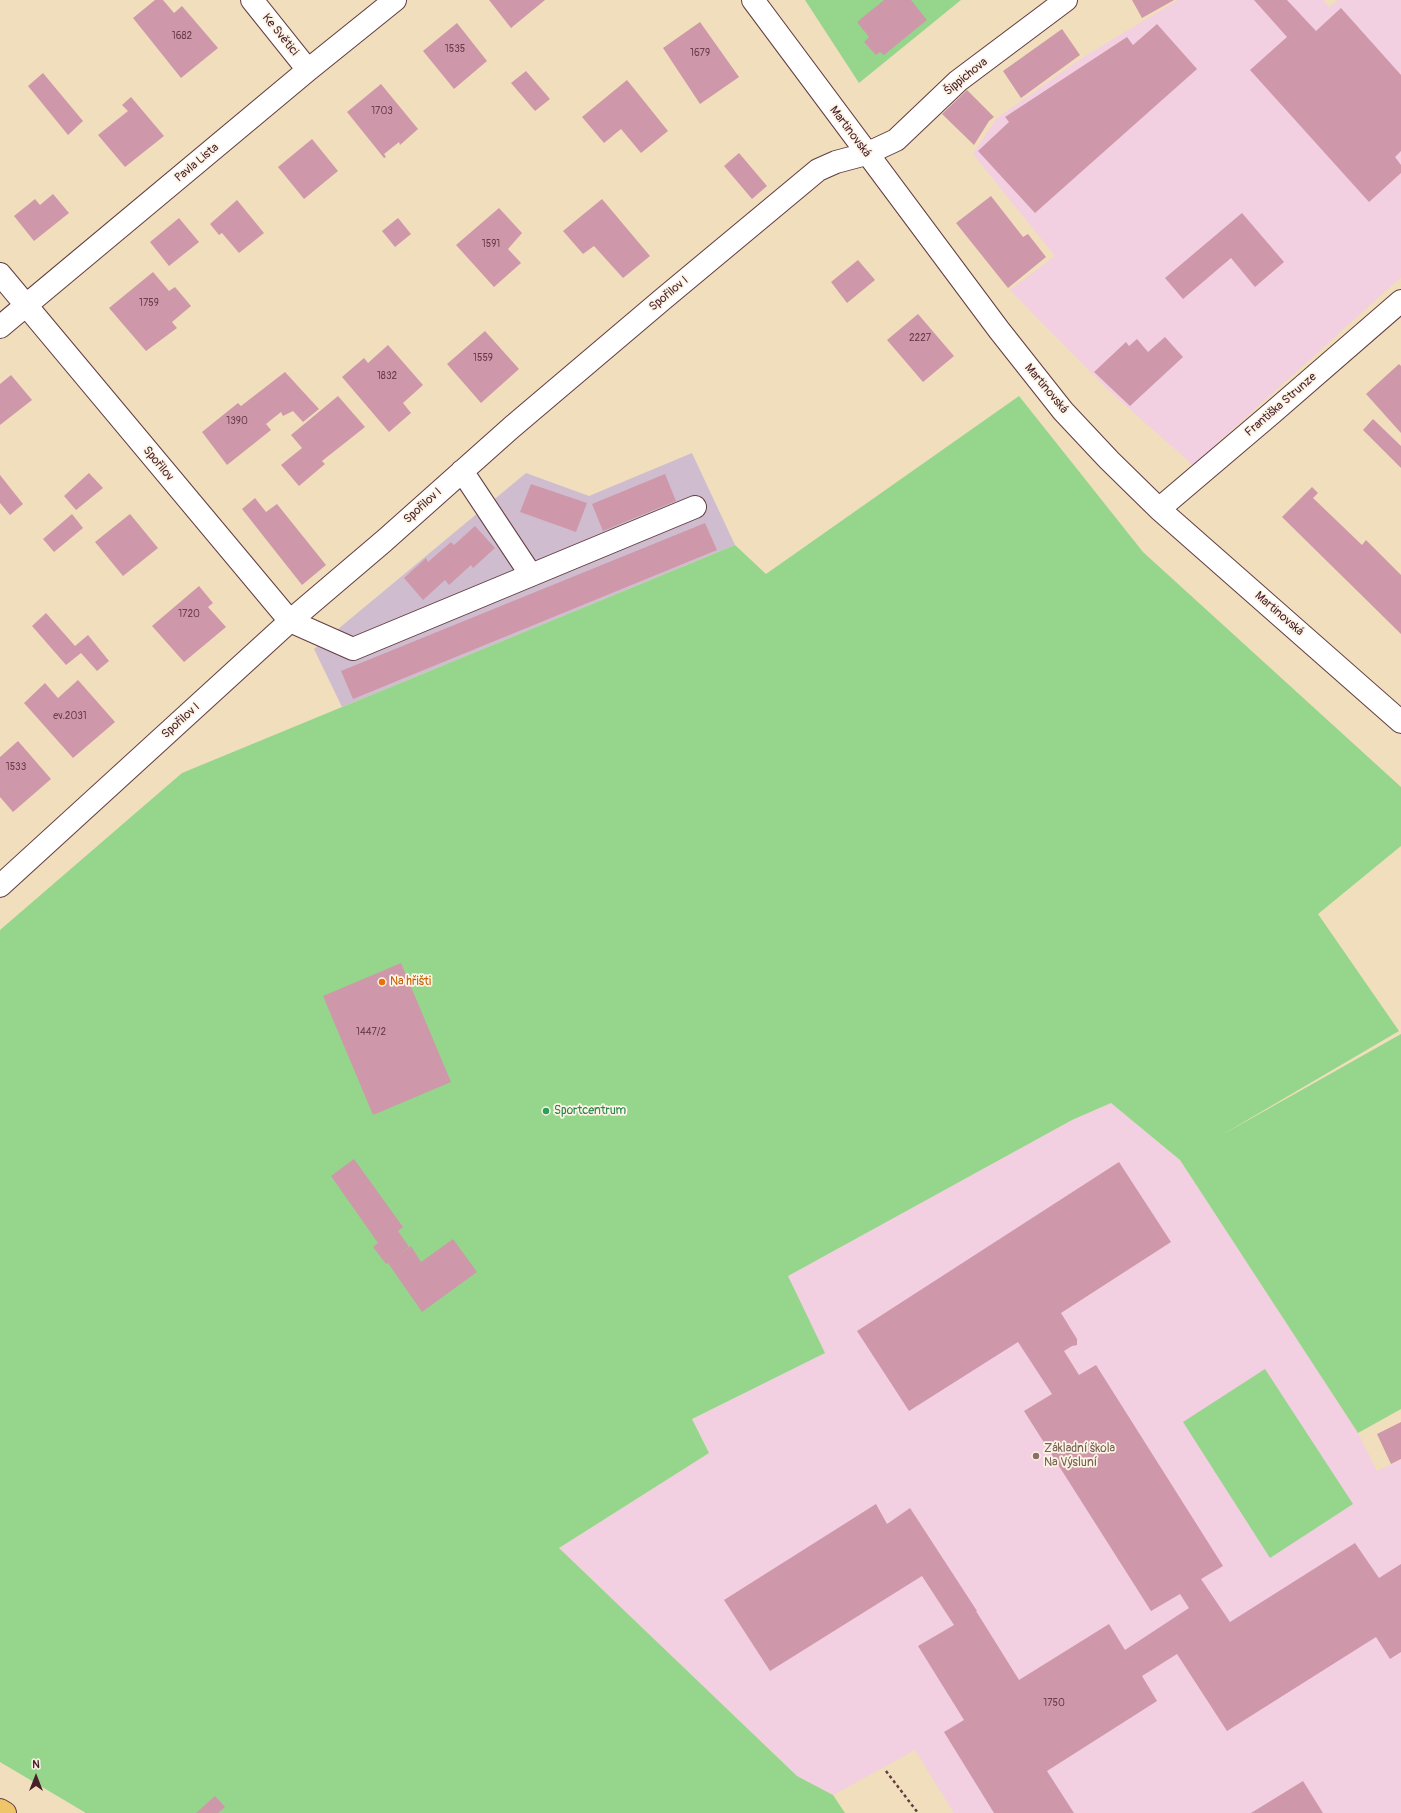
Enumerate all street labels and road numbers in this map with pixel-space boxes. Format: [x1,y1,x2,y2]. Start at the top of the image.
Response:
street label: Ke Světici [259,11,301,59]
street label: Šippichova [941,55,991,99]
street label: Martinovská [826,104,874,160]
street label: Pavla Lista [172,140,222,186]
street label: Spořilov I [647,274,691,314]
street label: Martinovská [1021,361,1071,417]
street label: Františka Strunze [1242,370,1320,440]
street label: Spořilov [139,444,177,484]
street label: Spořilov I [401,485,445,527]
street label: Martinovská [1252,589,1306,639]
street label: Spořilov I [159,700,203,742]

